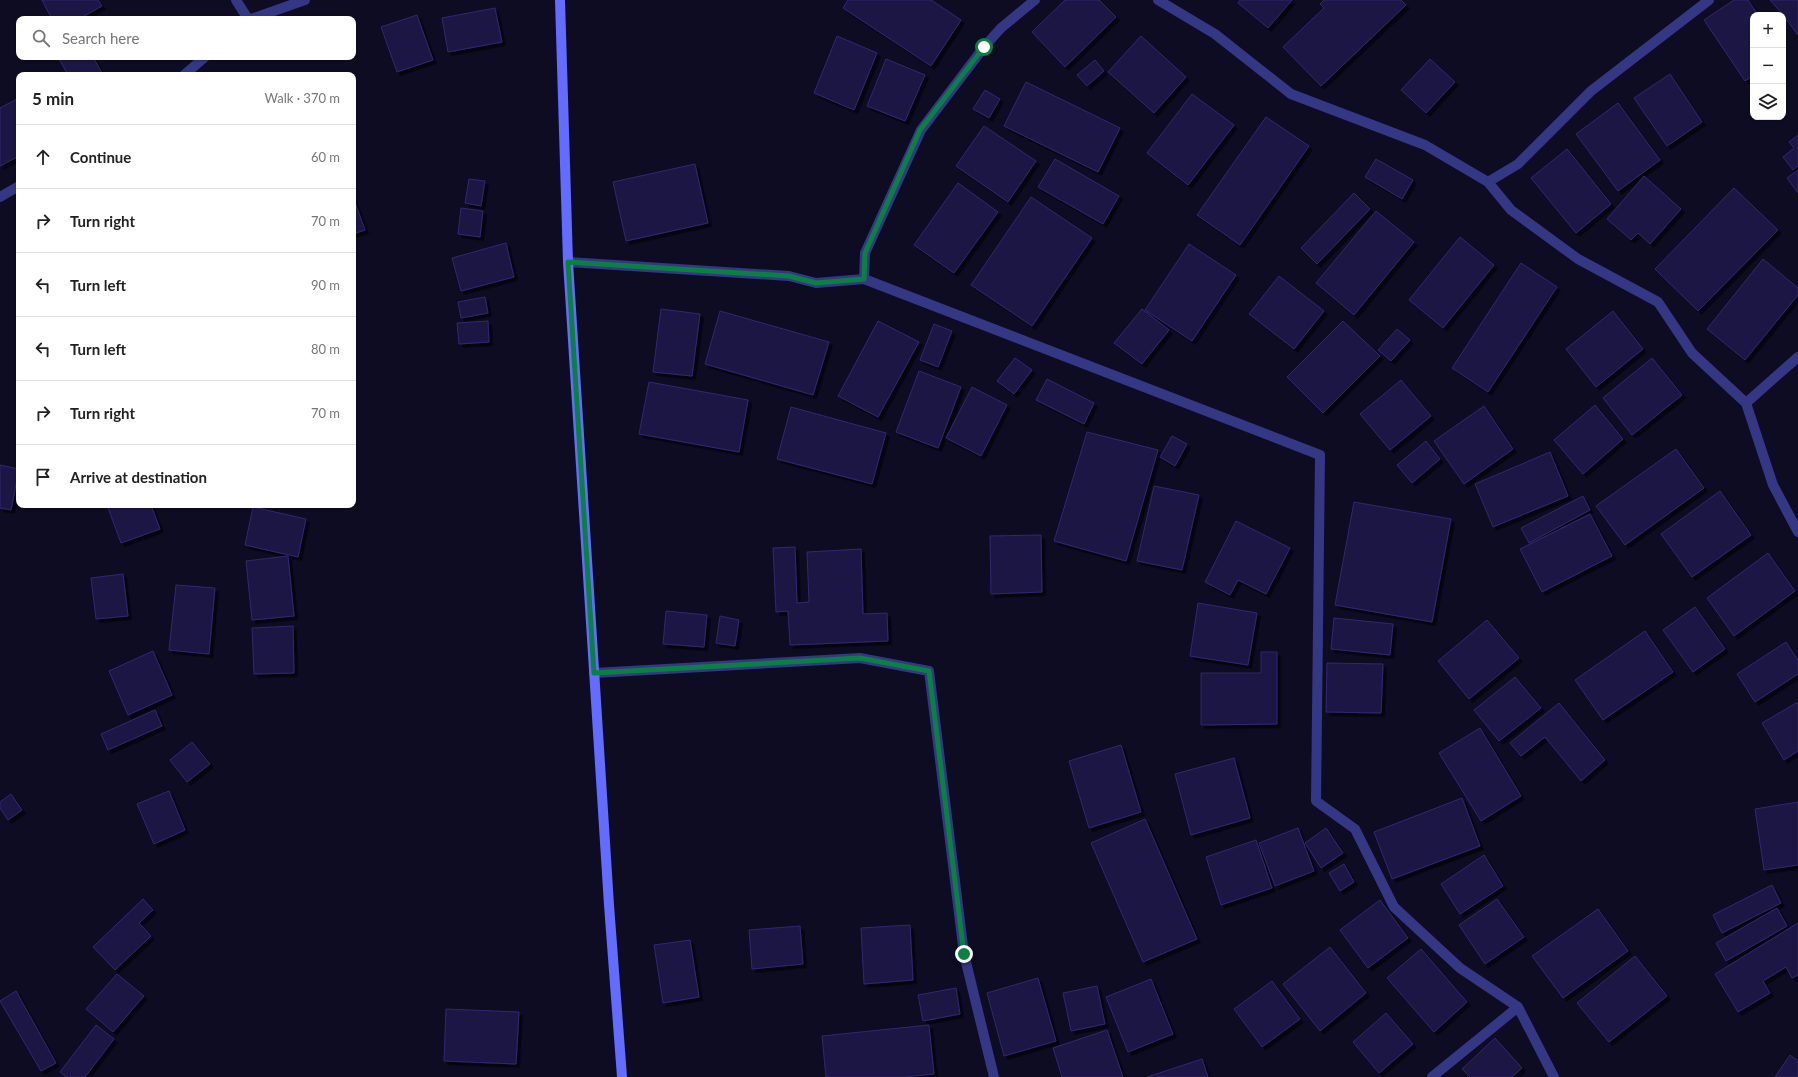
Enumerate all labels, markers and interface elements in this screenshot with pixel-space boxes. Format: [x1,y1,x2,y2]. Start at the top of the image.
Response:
map controls [1750,12,1786,120]
button: + [1750,12,1786,48]
search box [16,16,356,60]
icon: search [30,27,52,49]
text: Search here [62,29,139,47]
route start [975,38,993,56]
button: − [1750,48,1786,84]
button: layers [1750,84,1786,120]
text: 5 min [32,88,74,109]
text: Walk · 370 m [264,90,340,106]
icon: ahead [32,146,54,168]
text: Continue [70,148,131,166]
text: 60 m [311,149,340,165]
icon: right [32,210,54,232]
text: Turn right [70,212,135,230]
text: 70 m [311,213,340,229]
icon: left [32,274,54,296]
text: Turn left [70,276,126,294]
text: 90 m [311,277,340,293]
icon: left [32,338,54,360]
text: Turn left [70,340,126,358]
text: 80 m [311,341,340,357]
icon: right [32,402,54,424]
text: Turn right [70,404,135,422]
text: 70 m [311,405,340,421]
icon: arrive [32,466,54,488]
text: Arrive at destination [70,468,207,486]
route end [955,945,973,963]

